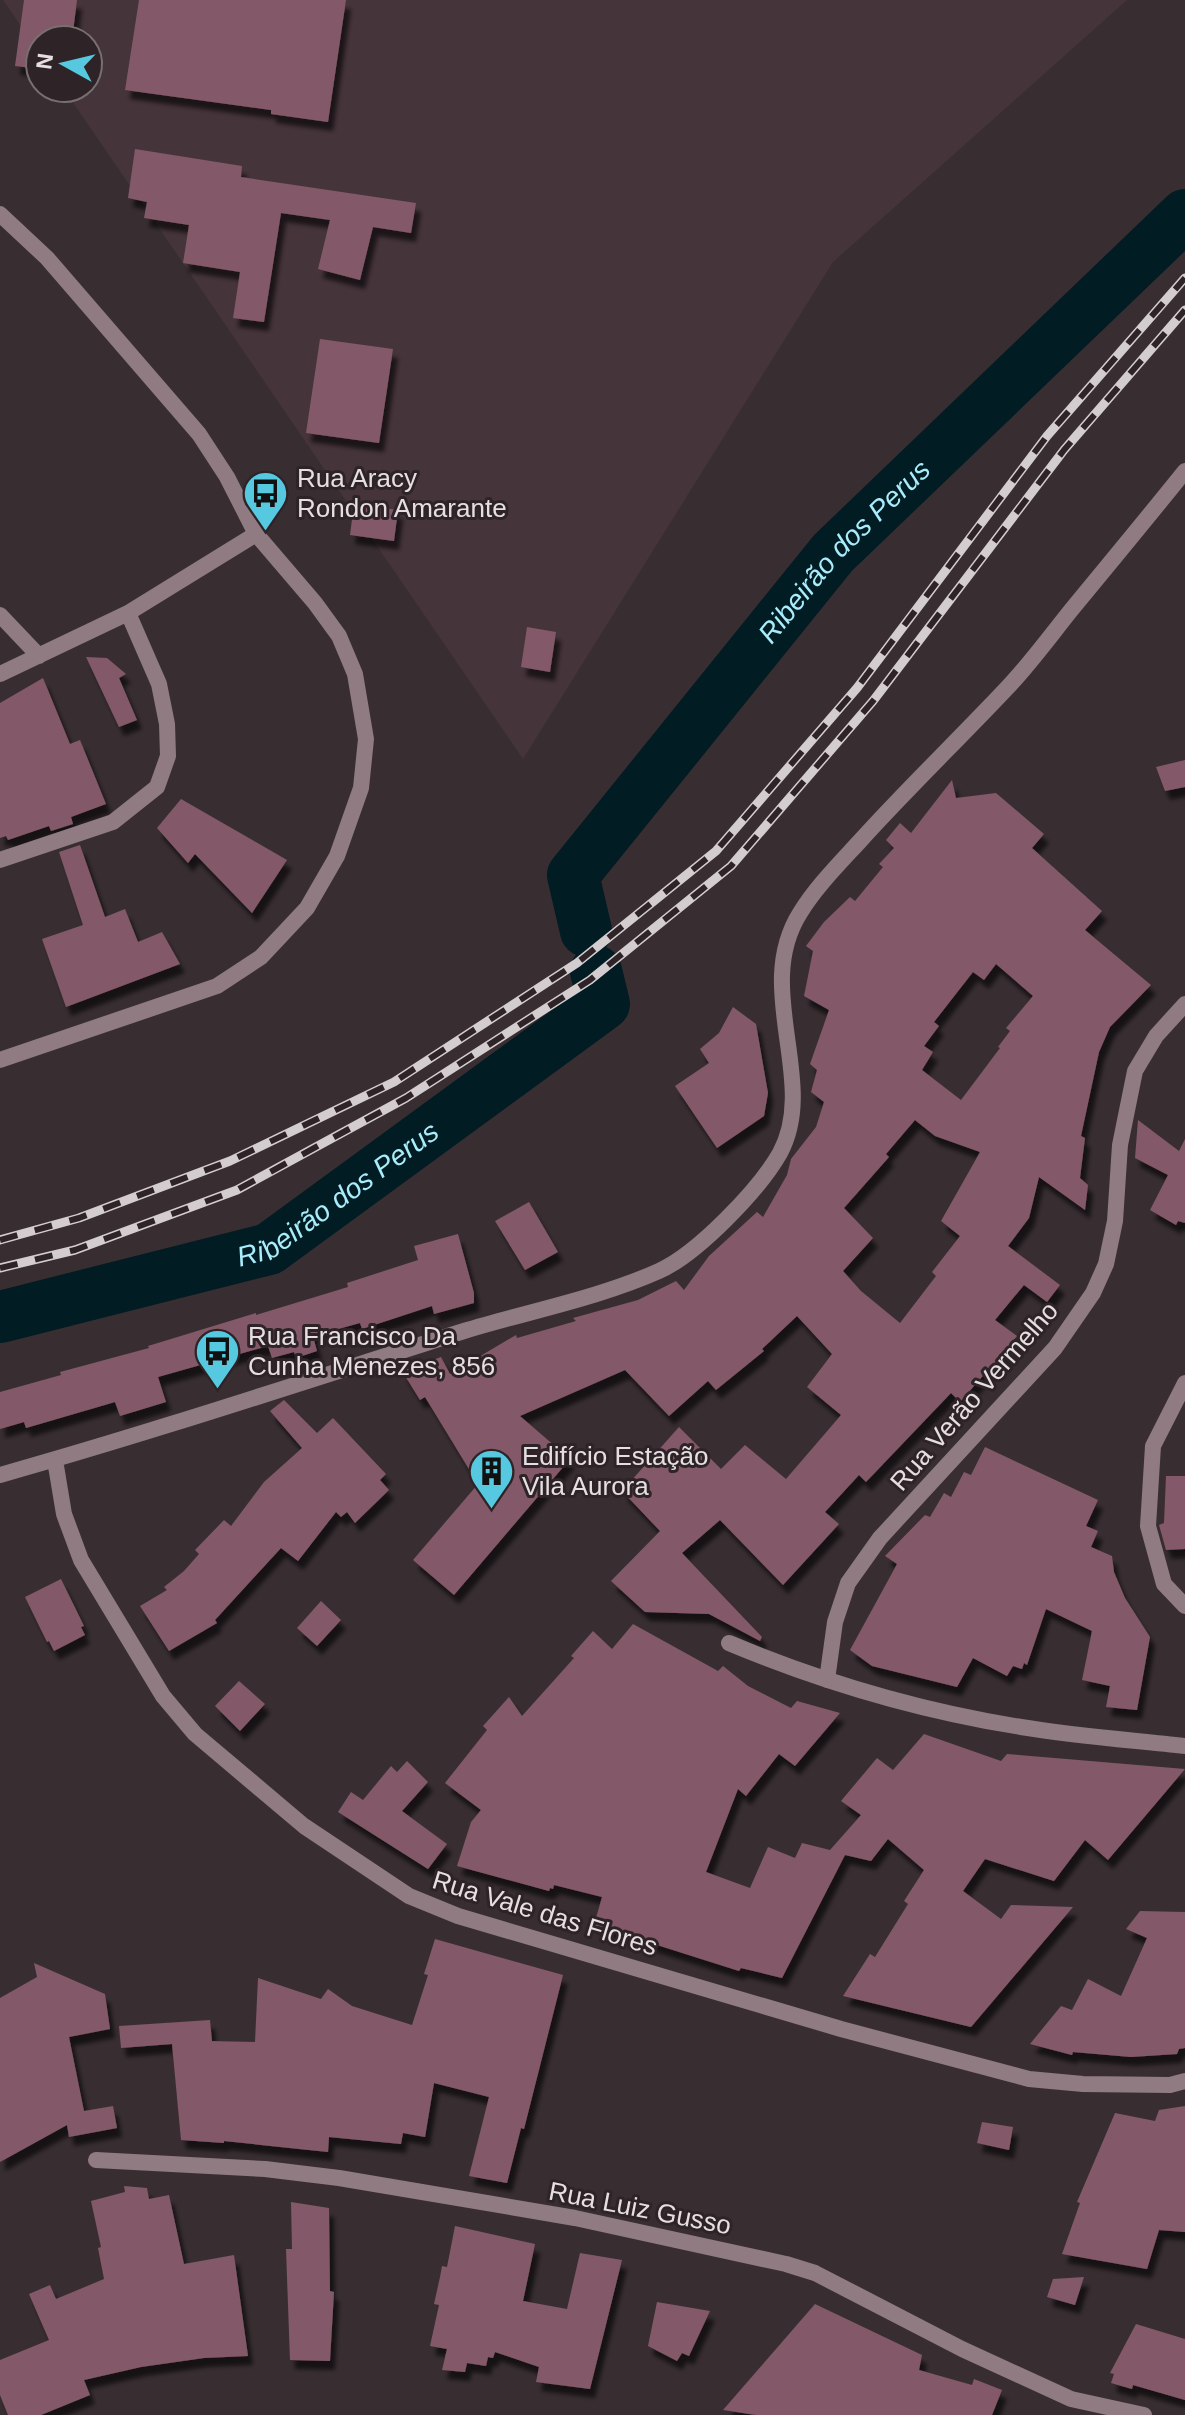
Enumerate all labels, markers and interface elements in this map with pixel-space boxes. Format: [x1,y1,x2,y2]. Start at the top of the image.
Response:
north arrow [24,24,104,104]
text: N [31,52,58,71]
water label: Ribeirão dos Perus [752,453,936,649]
place label: Rua Aracy Rondon Amarante [297,463,507,523]
bus stop icon: Rua Aracy Rondon Amarante [242,469,290,532]
water label: Ribeirão dos Perus [234,1115,444,1272]
street label: Rua Verão Vermelho [884,1296,1064,1496]
place label: Rua Francisco Da Cunha Menezes, 856 [248,1321,495,1381]
bus stop icon: Rua Francisco Da Cunha Menezes, 856 [193,1327,241,1390]
place label: Edifício Estação Vila Aurora [522,1441,708,1501]
building icon: Edifício Estação Vila Aurora [467,1447,515,1510]
street label: Rua Vale das Flores [429,1865,661,1961]
street label: Rua Luiz Gusso [546,2176,734,2240]

